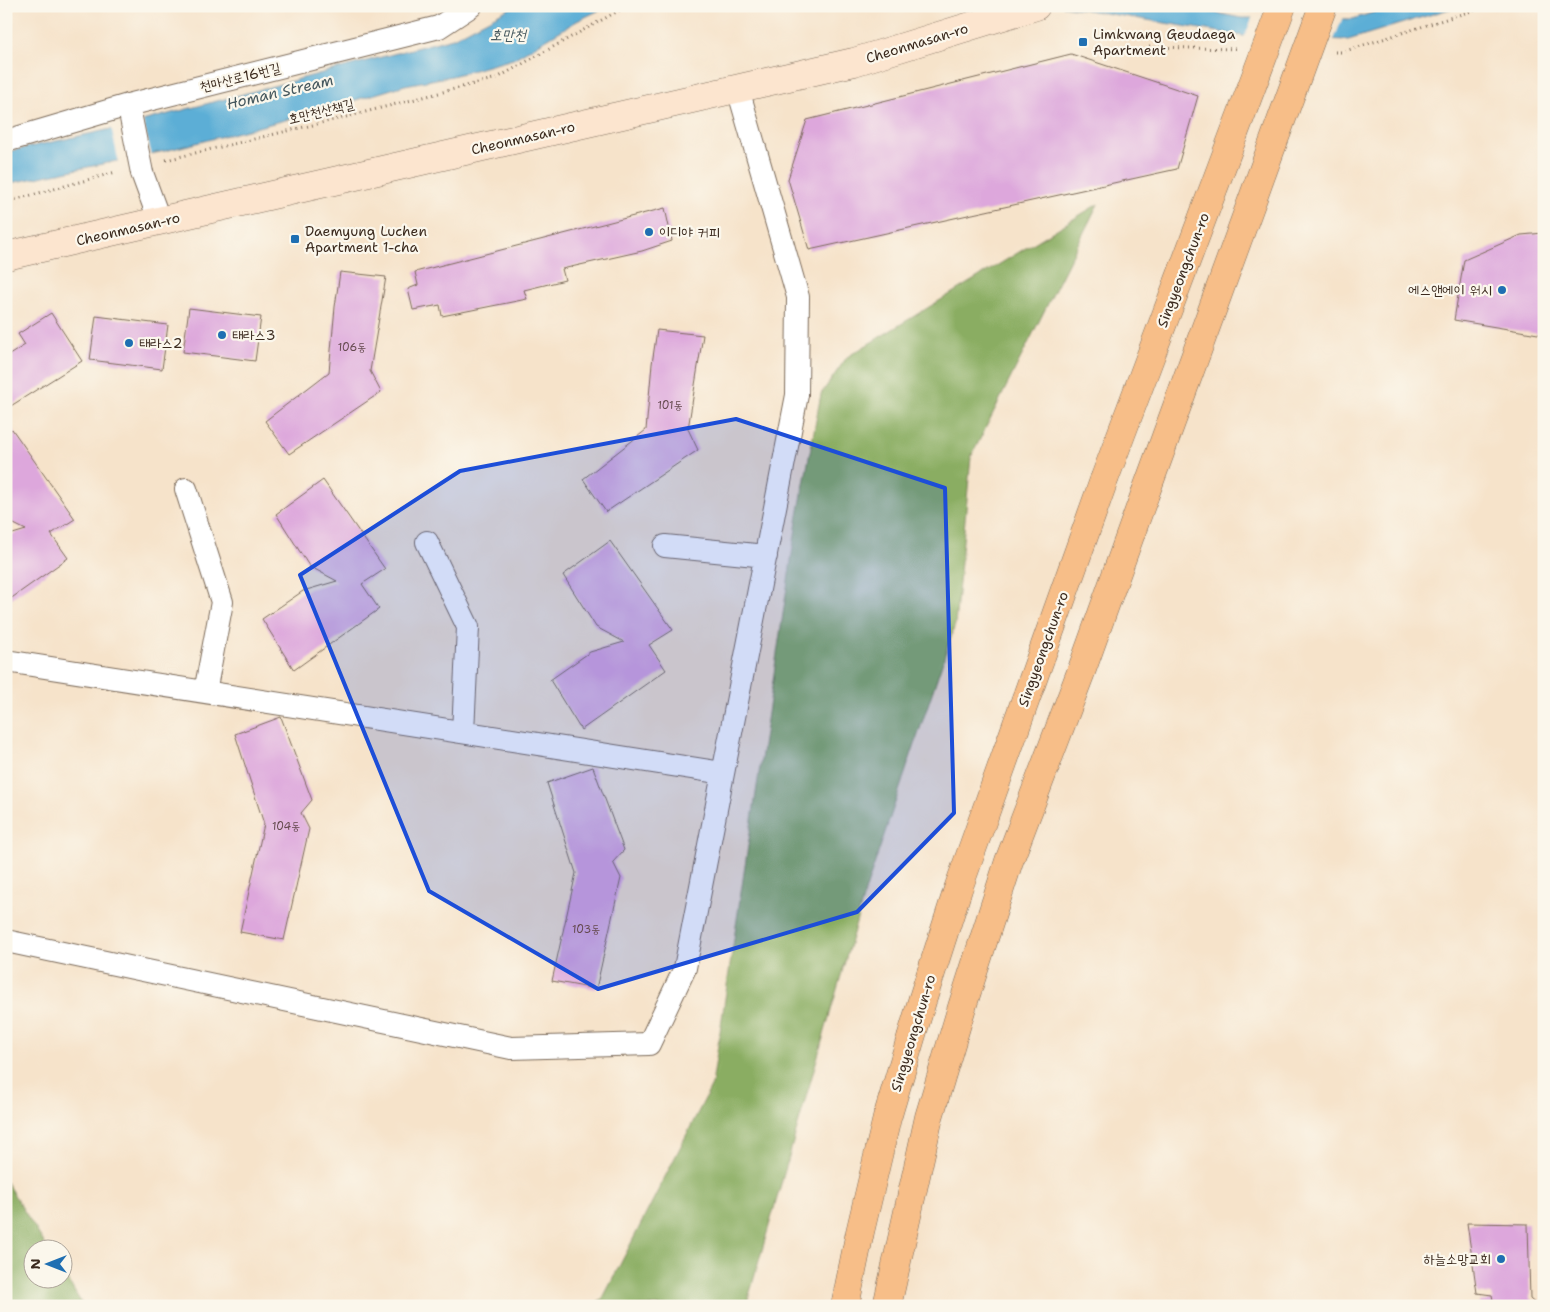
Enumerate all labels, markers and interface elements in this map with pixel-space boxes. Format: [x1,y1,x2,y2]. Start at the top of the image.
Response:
street label: Cheonmasan-ro [864,19,970,67]
water label: 호만천 [490,25,528,45]
place label: Limkwang Geudaega Apartment [1093,25,1236,59]
marker: Limkwang Geudaega Apartment [1077,36,1089,48]
street label: 천마산로16번길 [198,58,283,96]
water label: Homan Stream [225,70,335,114]
street label: 호만천산책길 [286,94,357,128]
street label: Cheonmasan-ro [469,117,577,159]
street label: Cheonmasan-ro [74,208,182,250]
street label: Singyeongchun-ro [1153,210,1213,330]
place label: Daemyung Luchen Apartment 1-cha [305,222,427,256]
place label: 이디야 커피 [659,223,720,241]
marker: 이디야 커피 [643,226,655,238]
marker: Daemyung Luchen Apartment 1-cha [289,233,301,245]
place label: 에스앤에이 워시 [1408,281,1492,299]
marker: 에스앤에이 워시 [1496,284,1508,296]
place label: 태라스3 [232,326,276,344]
marker: 태라스3 [216,329,228,341]
place label: 태라스2 [139,334,183,352]
marker: 태라스2 [123,337,135,349]
house number: 106동 [338,340,366,355]
house number: 101동 [657,398,683,413]
street label: Singyeongchun-ro [1014,589,1072,709]
house number: 104동 [272,819,300,834]
house number: 103동 [572,922,600,937]
street label: Singyeongchun-ro [887,972,939,1094]
north arrow [22,1240,72,1290]
place label: 하늘소망교회 [1423,1250,1491,1268]
marker: 하늘소망교회 [1495,1253,1507,1265]
text: N [26,1258,44,1270]

